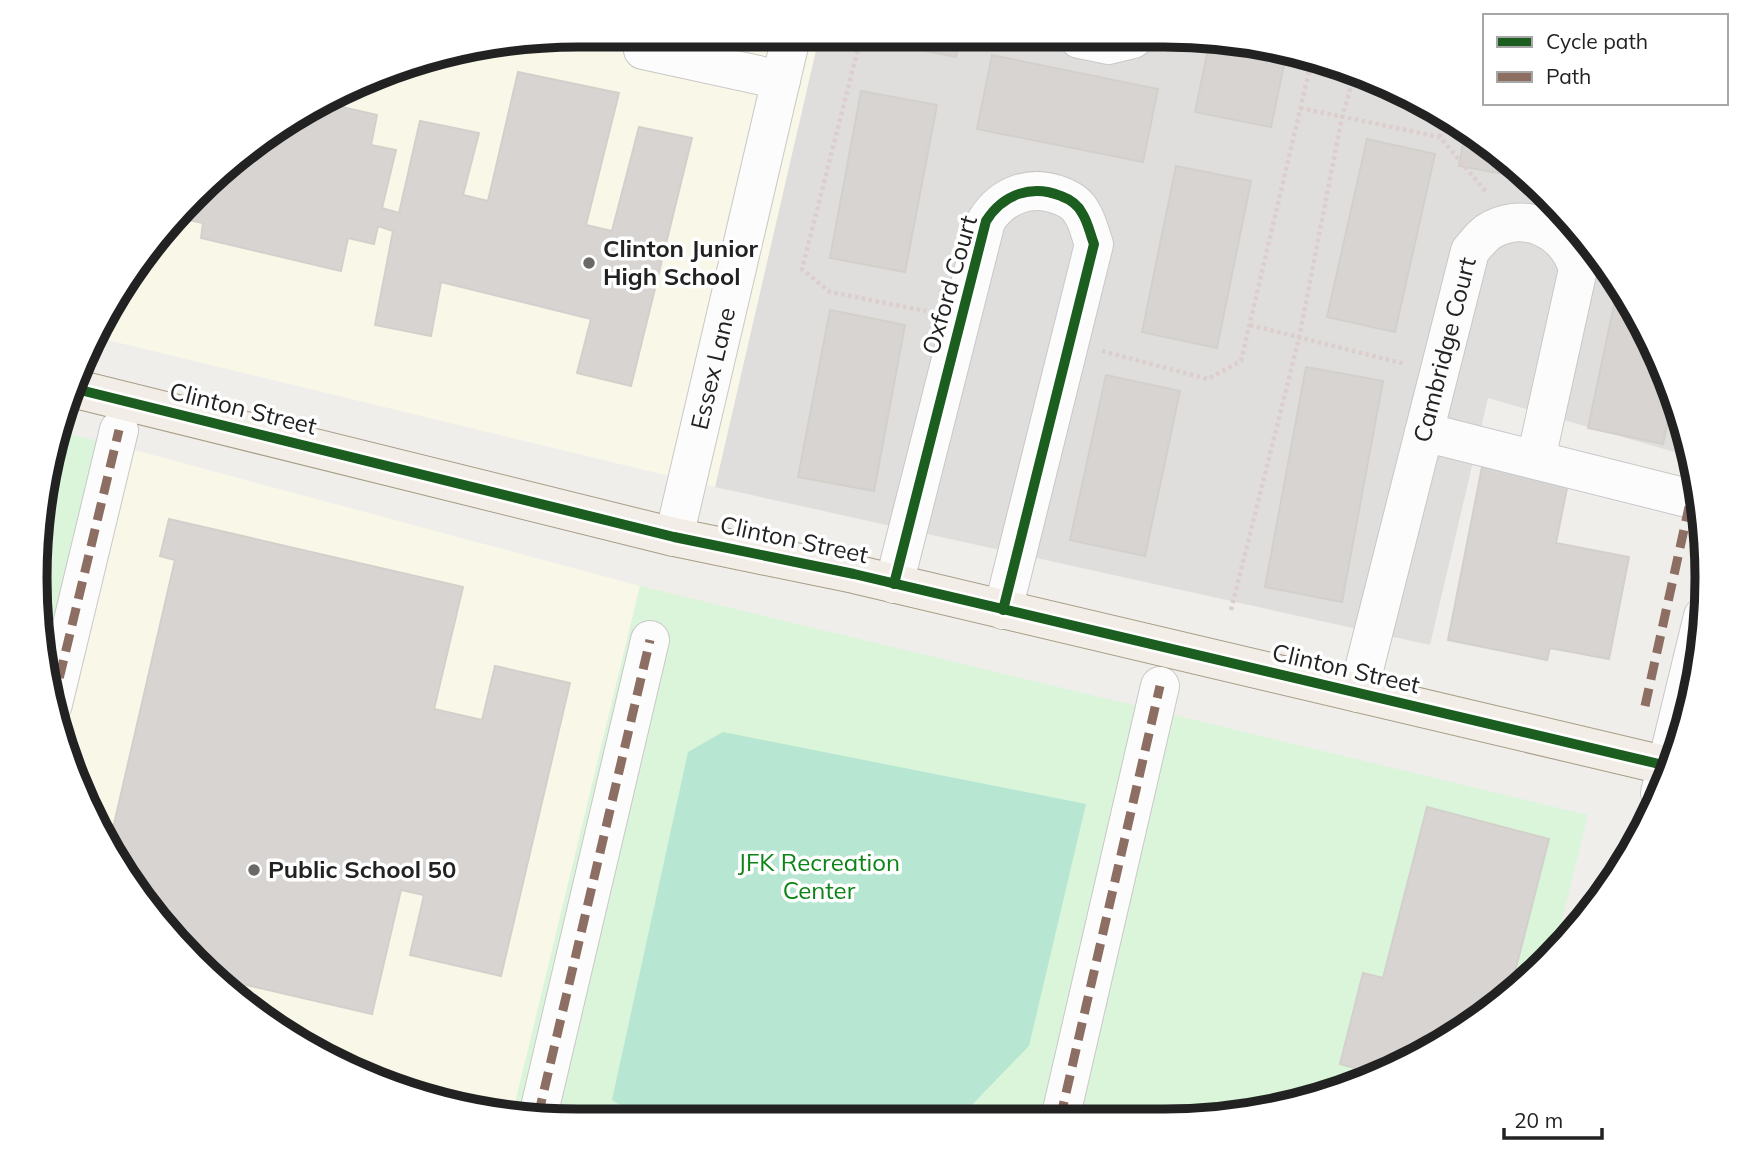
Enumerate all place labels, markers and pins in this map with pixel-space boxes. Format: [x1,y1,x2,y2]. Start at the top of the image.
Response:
place label: Clinton Junior High School [603,233,759,291]
marker: Clinton Junior High School [581,255,597,271]
place label: Public School 50 [268,854,456,884]
marker: Public School 50 [246,862,262,878]

